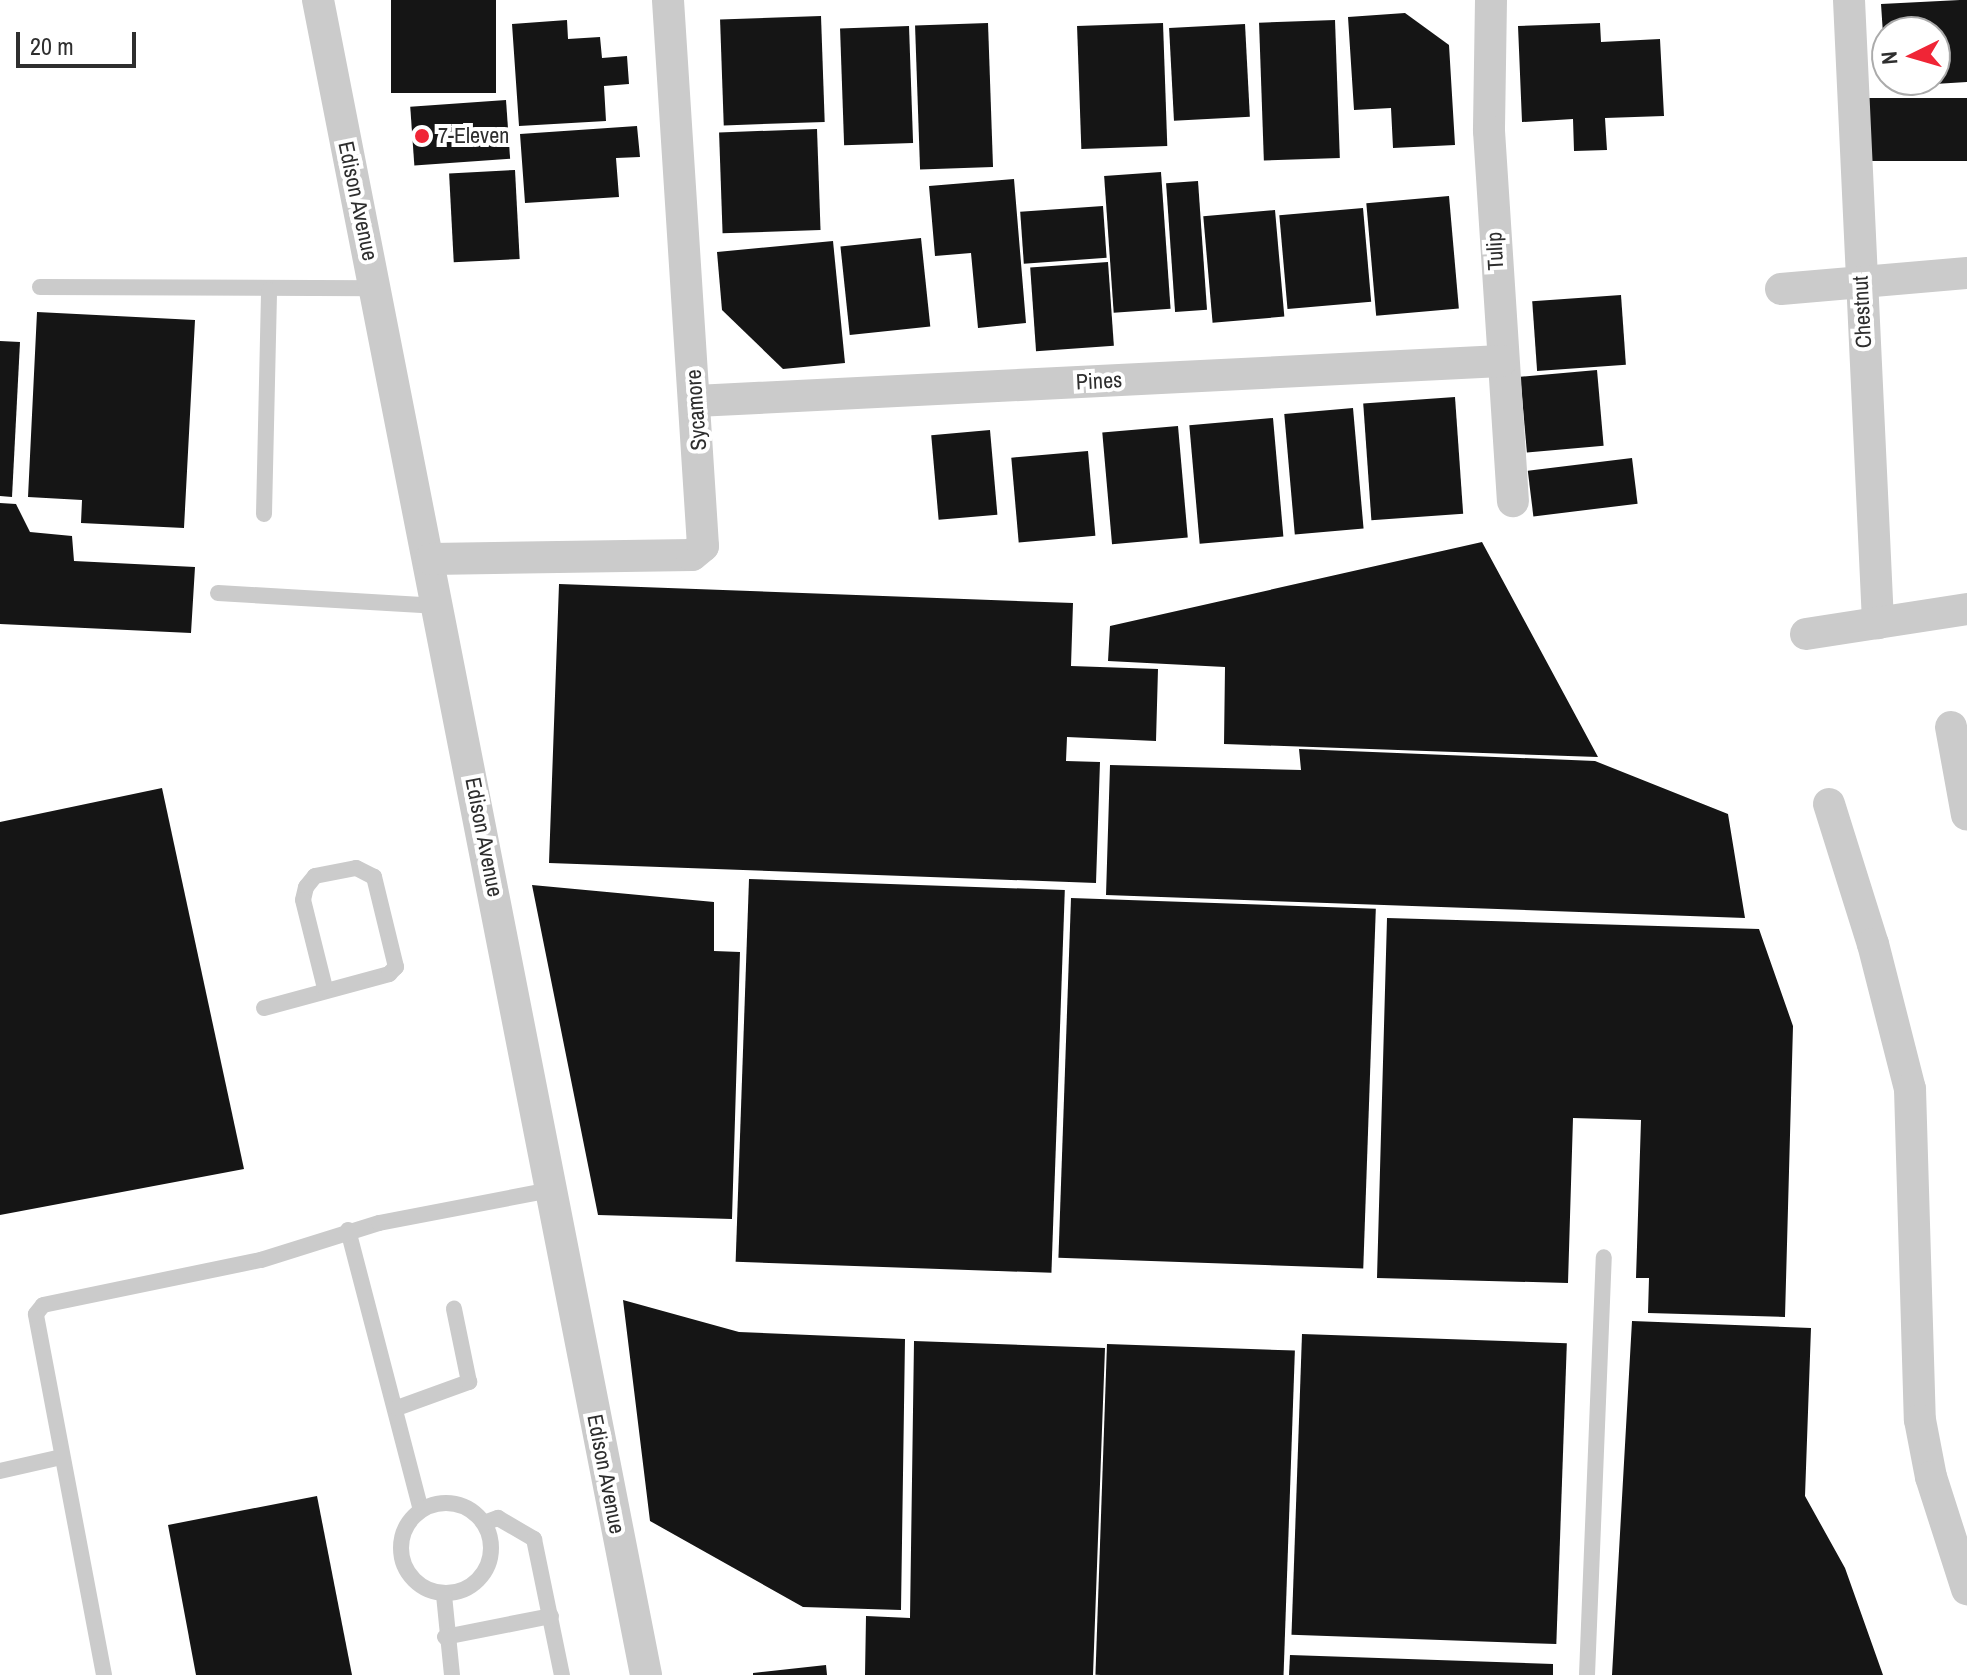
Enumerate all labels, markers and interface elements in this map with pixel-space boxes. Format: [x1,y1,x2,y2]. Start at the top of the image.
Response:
scale bar [20,16,140,66]
north arrow [1871,16,1951,96]
text: 20 m [30,30,74,62]
text: N [1874,50,1905,66]
place label: 7-Eleven [438,123,509,149]
marker: 7-Eleven [413,127,431,145]
street label: Edison Avenue [332,139,384,263]
street label: Tulip [1481,231,1509,271]
street label: Chestnut [1847,275,1877,349]
street label: Pines [1075,367,1123,395]
street label: Sycamore [680,369,712,451]
street label: Edison Avenue [459,775,509,899]
street label: Edison Avenue [581,1412,631,1536]

